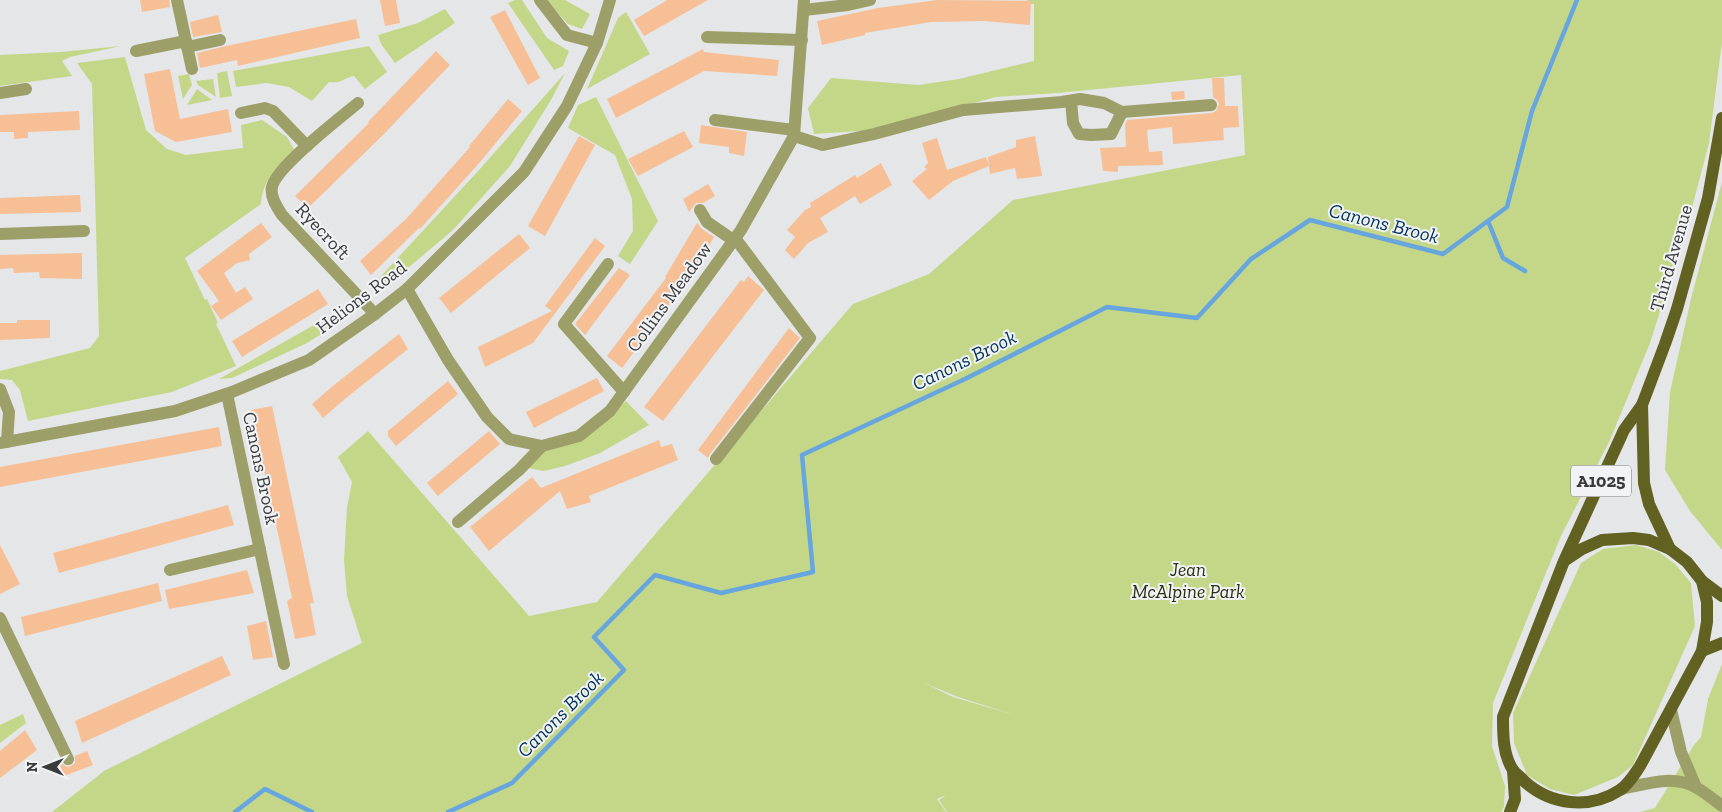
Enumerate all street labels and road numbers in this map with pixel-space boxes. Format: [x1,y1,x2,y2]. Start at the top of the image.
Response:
street label: Ryecroft [291,198,355,264]
street label: Third Avenue [1645,202,1697,314]
street label: Collins Meadow [622,237,717,356]
street label: Helions Road [311,255,411,338]
street label: Canons Brook [238,410,284,526]
road number: A1025 [1571,466,1631,496]

